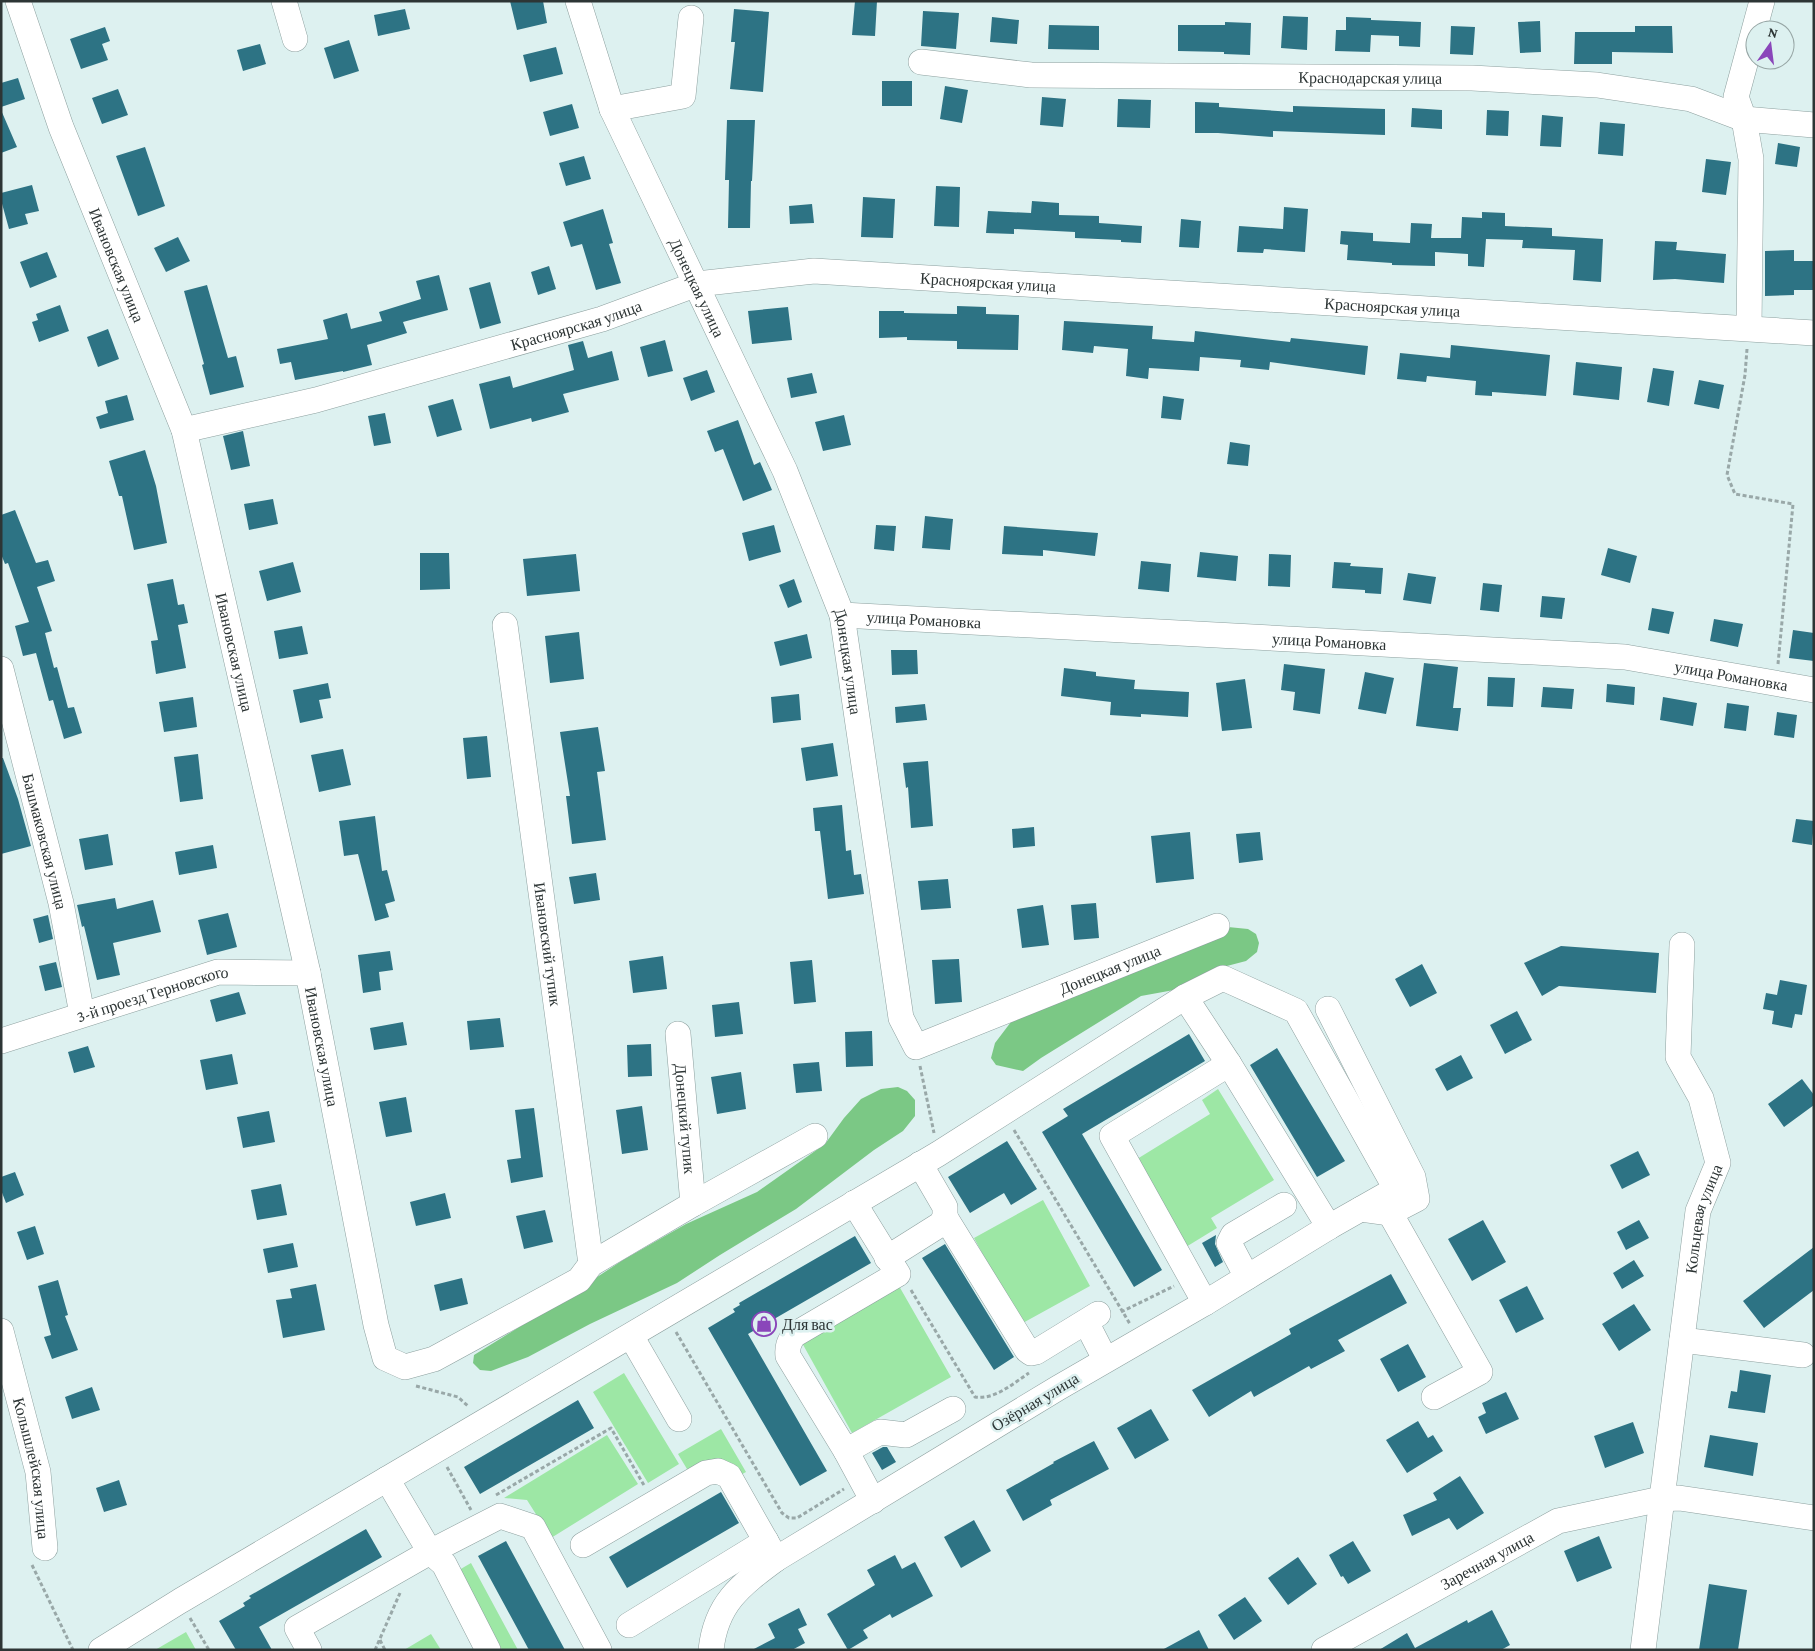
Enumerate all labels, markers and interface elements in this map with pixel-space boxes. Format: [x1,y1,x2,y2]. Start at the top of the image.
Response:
north arrow [1745,20,1795,70]
text: N [1767,23,1780,41]
street label: Краснодарская улица [1298,68,1442,87]
street label: Ивановская улица [86,205,148,324]
street label: Донецкая улица [665,235,728,340]
street label: Красноярская улица [920,269,1057,295]
street label: Красноярская улица [1324,294,1461,320]
street label: Красноярская улица [509,297,644,353]
street label: Ивановская улица [213,591,257,713]
street label: Донецкая улица [831,605,865,716]
street label: улица Романовка [866,608,982,631]
street label: улица Романовка [1272,630,1387,653]
street label: улица Романовка [1673,657,1789,694]
street label: Башмаковская улица [20,772,71,911]
street label: Ивановский тупик [531,881,565,1007]
street label: Донецкая улица [1057,941,1163,998]
street label: 3-й проезд Терновского [74,963,229,1025]
street label: Ивановская улица [302,985,342,1108]
street label: Донецкий тупик [671,1063,699,1175]
street label: Кольцевая улица [1682,1162,1725,1274]
shop icon: Для вас [751,1311,777,1337]
place label: Для вас [782,1316,833,1334]
street label: Озёрная улица [988,1369,1082,1436]
street label: Колышлейская улица [10,1396,53,1540]
street label: Заречная улица [1437,1528,1536,1593]

